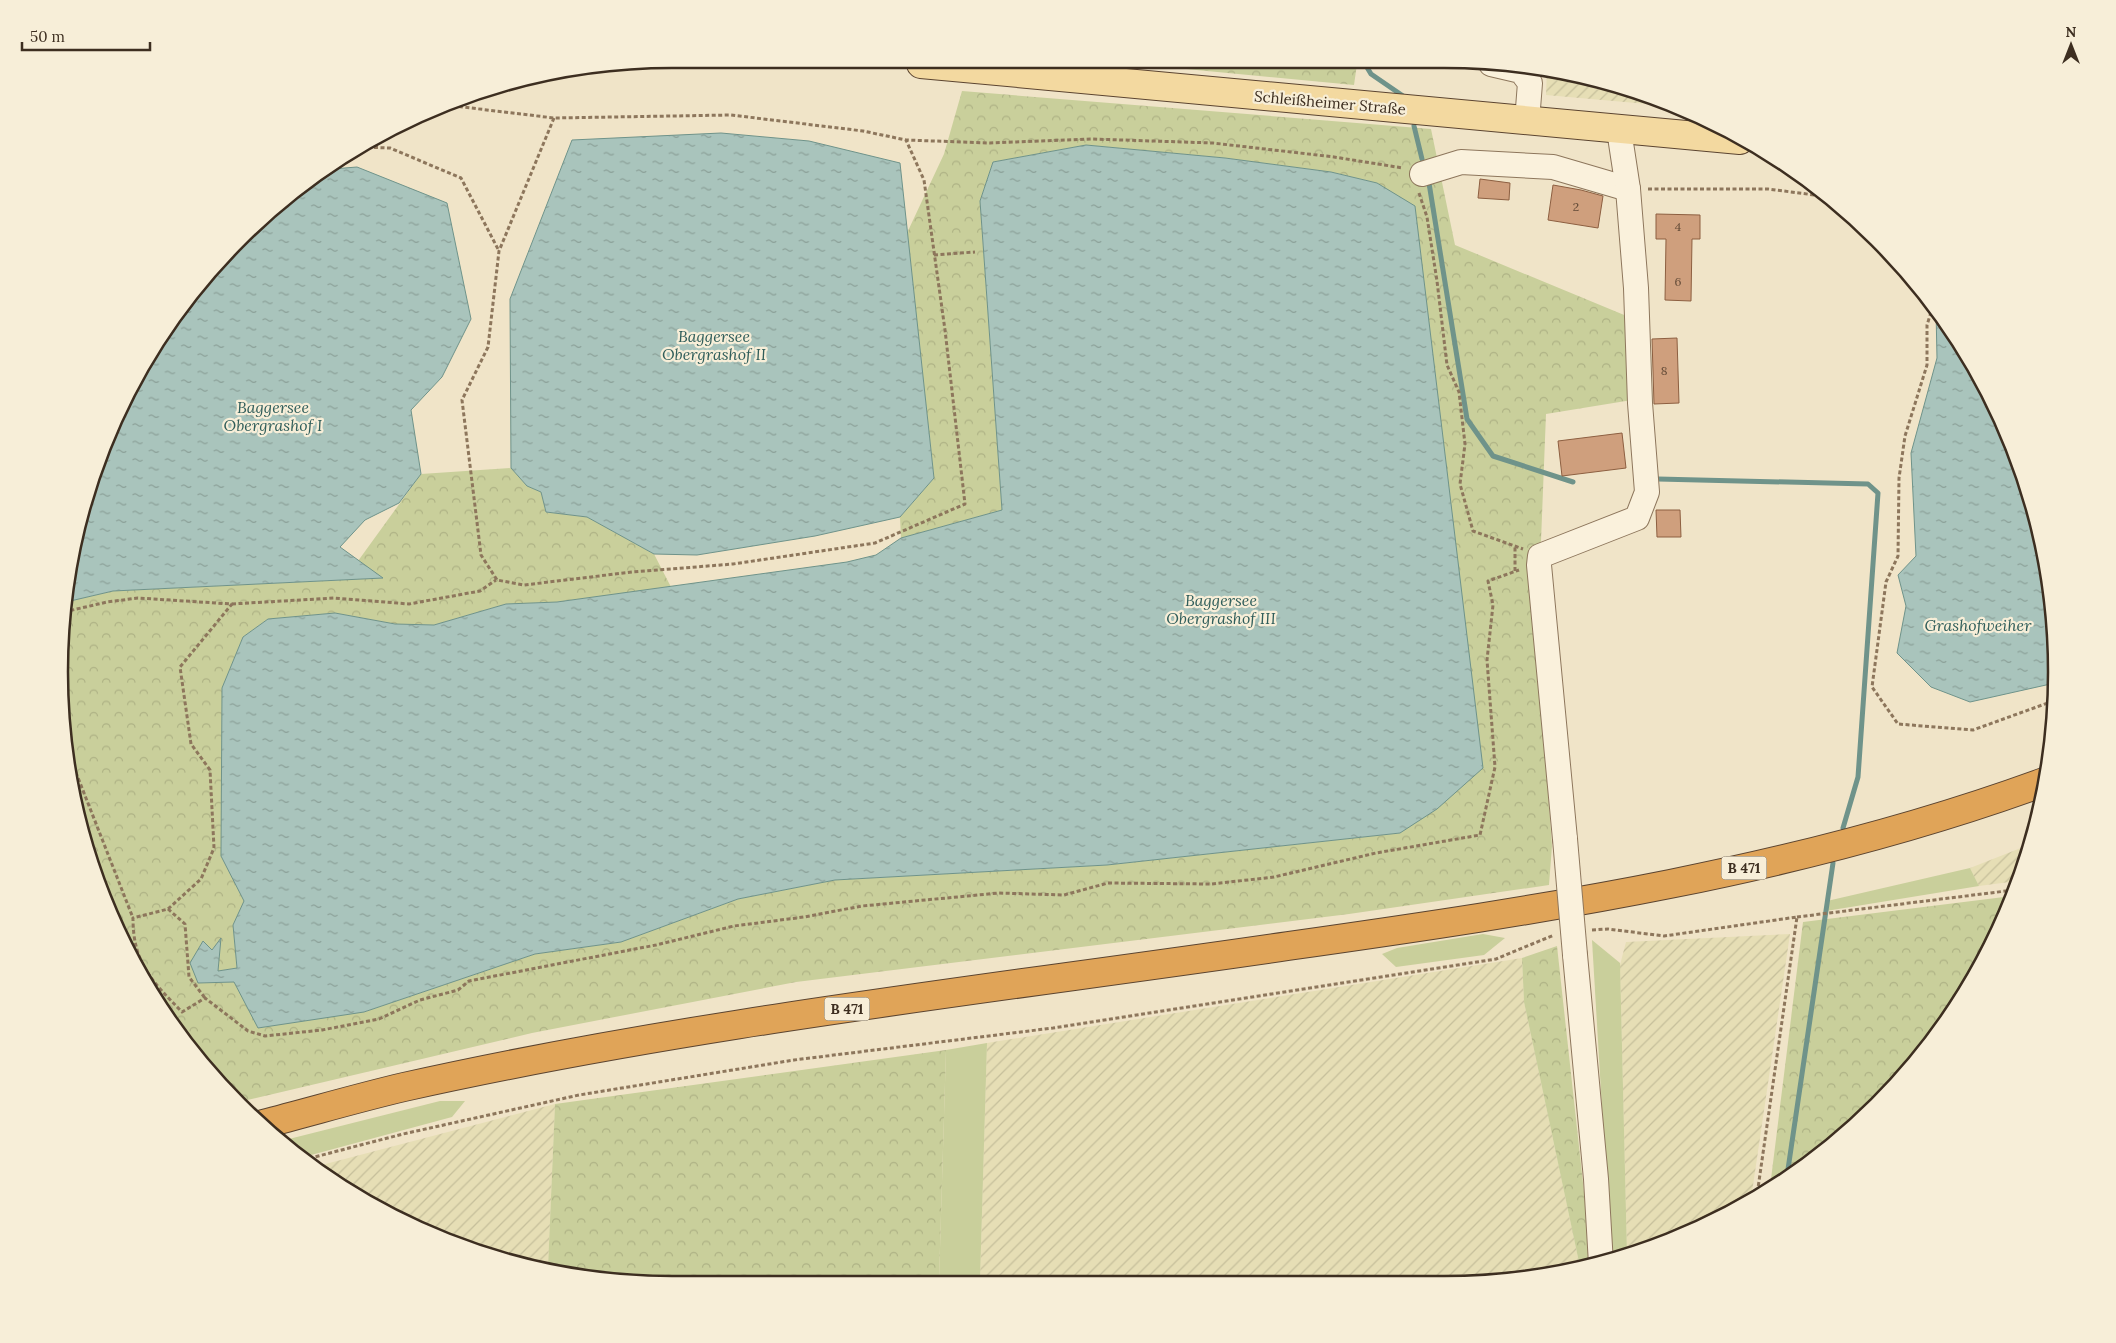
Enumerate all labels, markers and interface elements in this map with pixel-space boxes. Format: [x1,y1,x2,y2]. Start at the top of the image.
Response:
scale bar [22,20,150,52]
north arrow [2046,20,2096,70]
text: N [2066,23,2077,41]
text: 50 m [30,27,65,46]
street label: Schleißheimer Straße [1253,86,1407,119]
house number: 2 [1573,199,1579,214]
house number: 4 [1675,219,1682,234]
house number: 6 [1675,274,1682,289]
water label: Baggersee Obergrashof II [662,326,766,364]
house number: 8 [1661,363,1668,378]
water label: Baggersee Obergrashof I [224,397,322,435]
water label: Baggersee Obergrashof III [1166,590,1276,628]
water label: Grashofweiher [1924,615,2032,635]
road number: B 471 [1722,856,1766,880]
road number: B 471 [824,998,870,1021]

